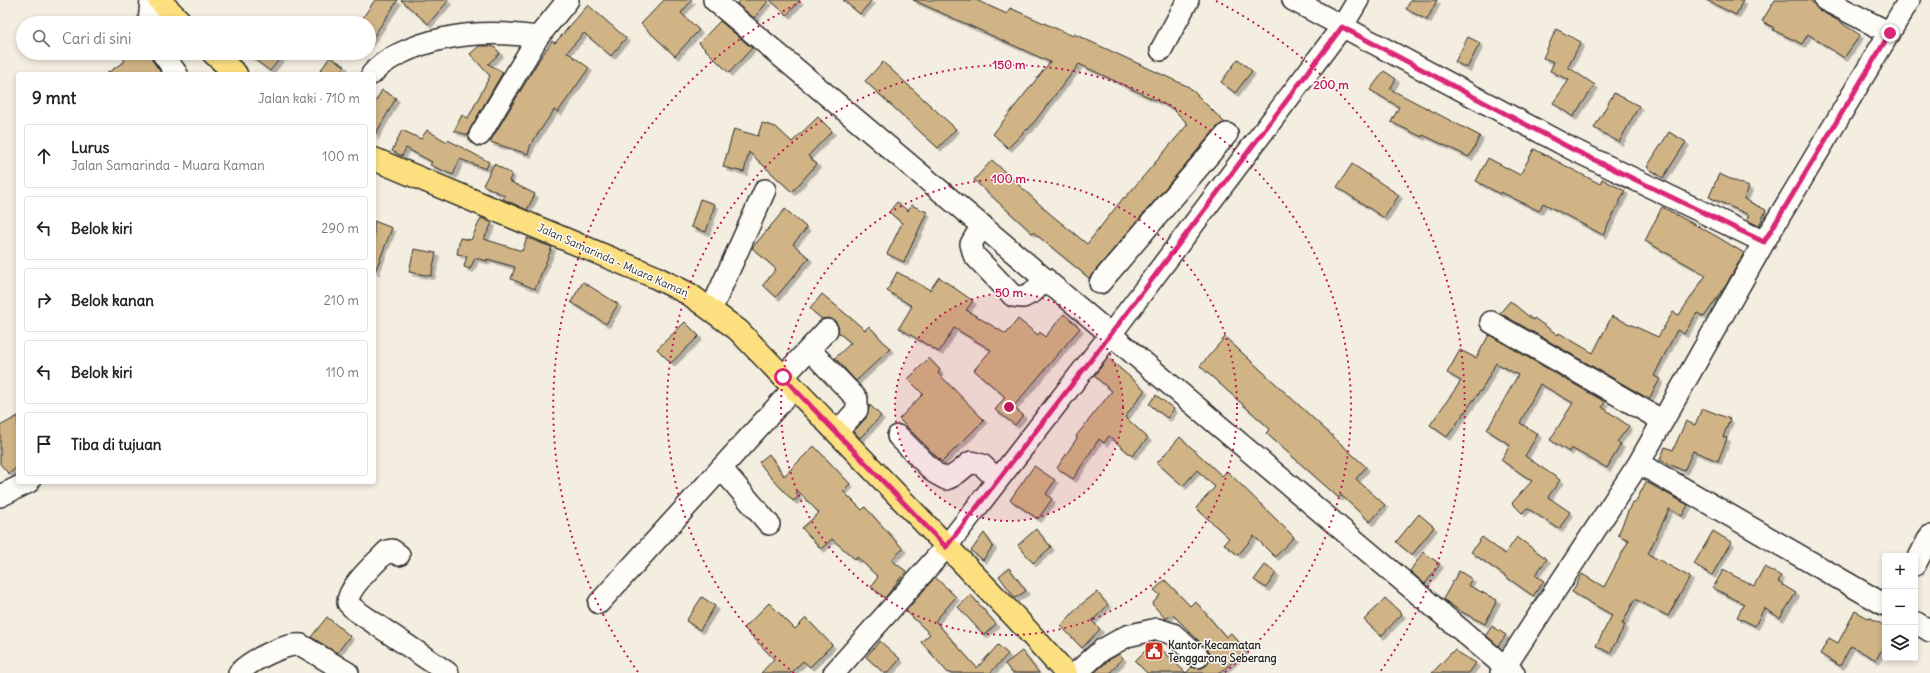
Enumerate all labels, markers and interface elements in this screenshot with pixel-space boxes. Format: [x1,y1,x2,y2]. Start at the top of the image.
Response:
search box [16,16,376,60]
route end [1881,24,1899,42]
icon: search [30,27,52,49]
text: Cari di sini [62,29,131,48]
text: 150 m [993,57,1026,72]
text: 200 m [1313,77,1349,92]
text: 9 mnt [32,87,76,109]
text: Jalan kaki · 710 m [258,90,360,107]
text: Lurus [71,138,109,157]
icon: ahead [33,145,55,167]
text: 100 m [322,148,359,165]
text: Jalan Samarinda - Muara Kaman [71,157,265,174]
text: 100 m [992,171,1026,186]
icon: left [33,217,55,239]
text: Belok kiri [71,219,132,238]
text: 290 m [321,220,359,237]
street label: Jalan Samarinda - Muara Kaman [535,220,691,300]
text: 50 m [995,285,1024,300]
icon: right [33,289,55,311]
text: Belok kanan [71,291,154,310]
text: 210 m [324,292,359,309]
icon: left [33,361,55,383]
text: Belok kiri [71,363,132,382]
text: 110 m [326,364,359,381]
route start [774,368,792,386]
centre of rings [1002,400,1016,414]
icon: arrive [33,433,55,455]
text: Tiba di tujuan [71,435,161,454]
map controls [1882,553,1918,661]
button: + [1882,553,1918,589]
button: − [1882,589,1918,625]
button: layers [1882,625,1918,661]
place label: Kantor Kecamatan Tenggarong Seberang [1168,638,1277,666]
public building icon: Kantor Kecamatan Tenggarong Seberang [1143,640,1165,662]

